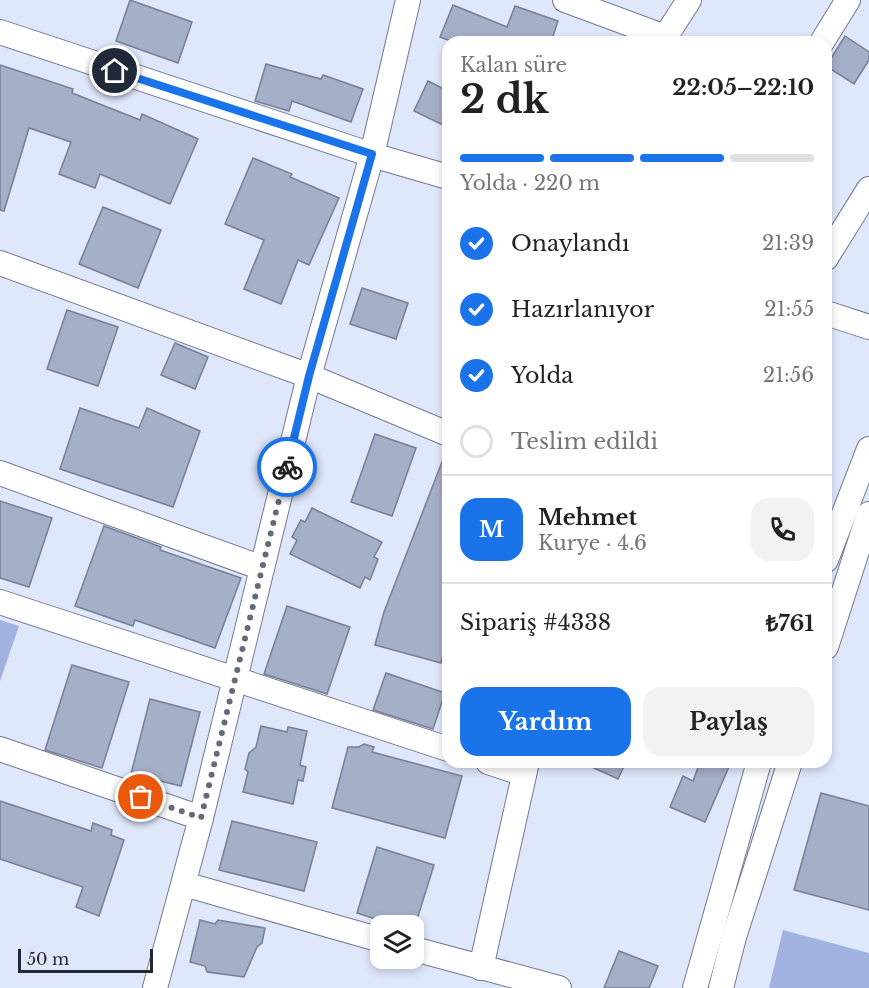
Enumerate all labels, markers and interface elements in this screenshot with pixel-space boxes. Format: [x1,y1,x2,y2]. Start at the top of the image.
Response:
pin [89,45,140,96]
text: Kalan süre [460,53,567,77]
icon: home [98,54,131,87]
text: 22:05–22:10 [672,74,814,101]
text: 2 dk [460,75,549,124]
text: Yolda · 220 m [460,171,600,195]
icon: check [460,227,493,260]
text: Onaylandı [511,230,629,257]
text: 21:39 [762,231,814,255]
icon: check [460,293,493,326]
text: Hazırlanıyor [511,296,654,323]
text: 21:55 [764,297,814,321]
icon: check [460,359,493,392]
text: Yolda [511,362,573,389]
text: 21:56 [763,363,814,387]
text: Teslim edildi [511,428,658,455]
courier [257,437,317,497]
icon: bike [271,451,304,484]
button: phone [751,498,814,561]
text: Mehmet [538,504,637,531]
text: M [479,516,504,543]
text: Kurye · 4.6 [538,531,647,555]
text: Sipariş #4338 [460,609,611,636]
text: ₺761 [766,610,814,637]
button: Yardım [460,687,631,756]
button: Paylaş [643,687,814,756]
pin [115,771,166,822]
icon: bag [124,780,157,813]
map controls [370,915,424,969]
button: layers [370,915,424,969]
scale bar [18,946,153,974]
text: 50 m [27,949,69,969]

